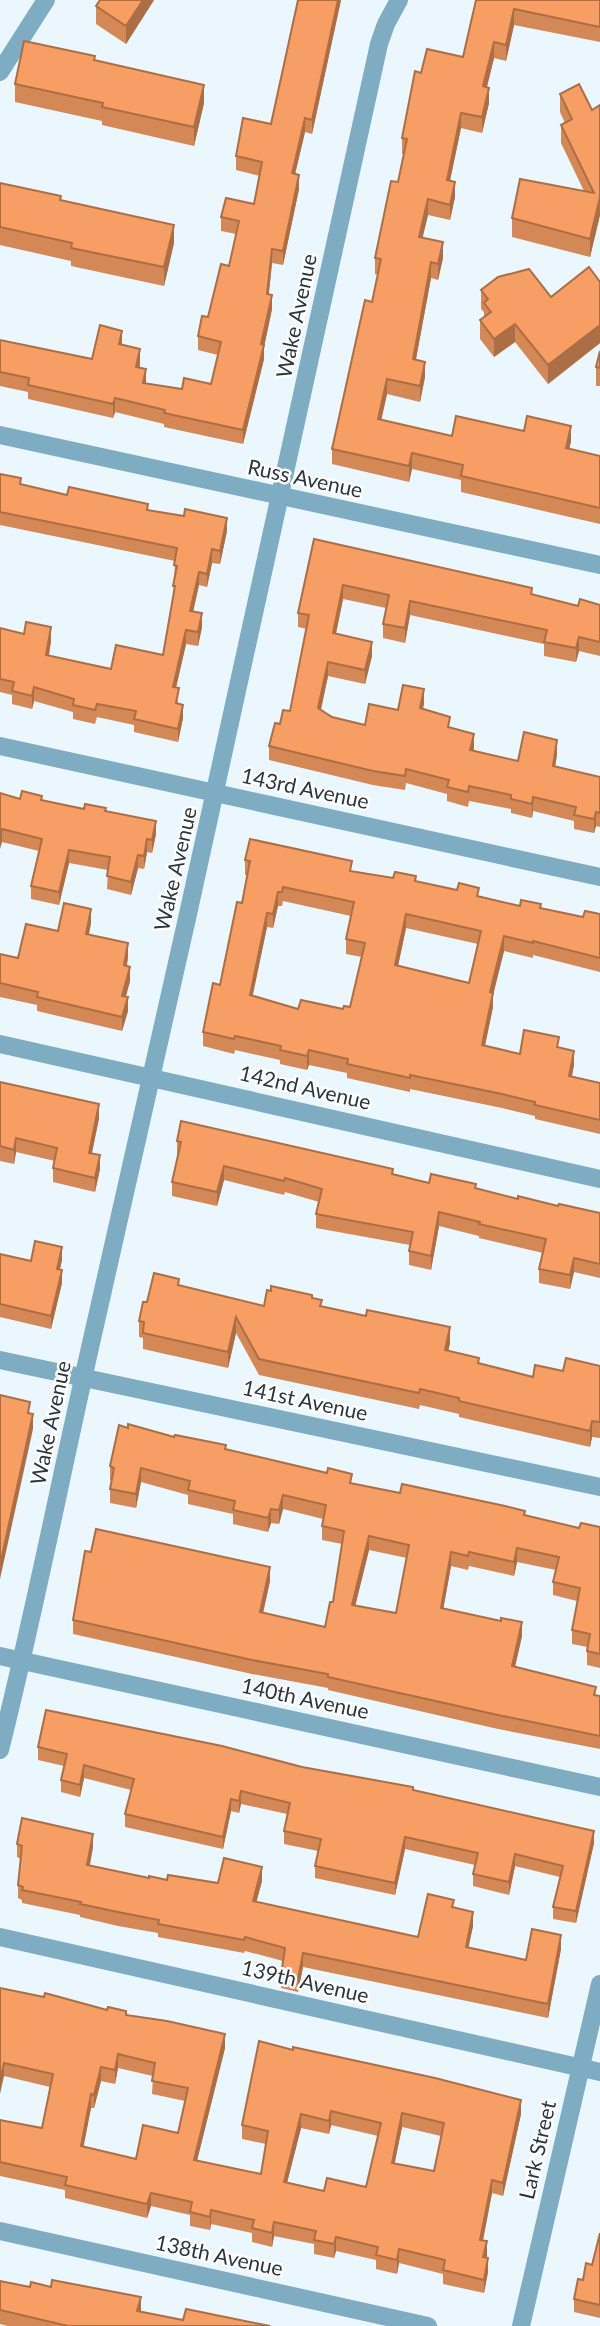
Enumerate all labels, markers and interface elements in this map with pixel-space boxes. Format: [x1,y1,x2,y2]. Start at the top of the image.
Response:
street label: Wake Avenue [270,251,321,380]
street label: Russ Avenue [246,453,365,502]
street label: 143rd Avenue [239,762,371,813]
street label: Wake Avenue [148,804,201,933]
street label: 142nd Avenue [237,1059,374,1114]
street label: Wake Avenue [24,1358,75,1487]
street label: 141st Avenue [240,1374,370,1425]
street label: 140th Avenue [239,1672,371,1723]
street label: 139th Avenue [239,1954,371,2007]
street label: Lark Street [513,2098,560,2201]
street label: 138th Avenue [153,2229,285,2280]

